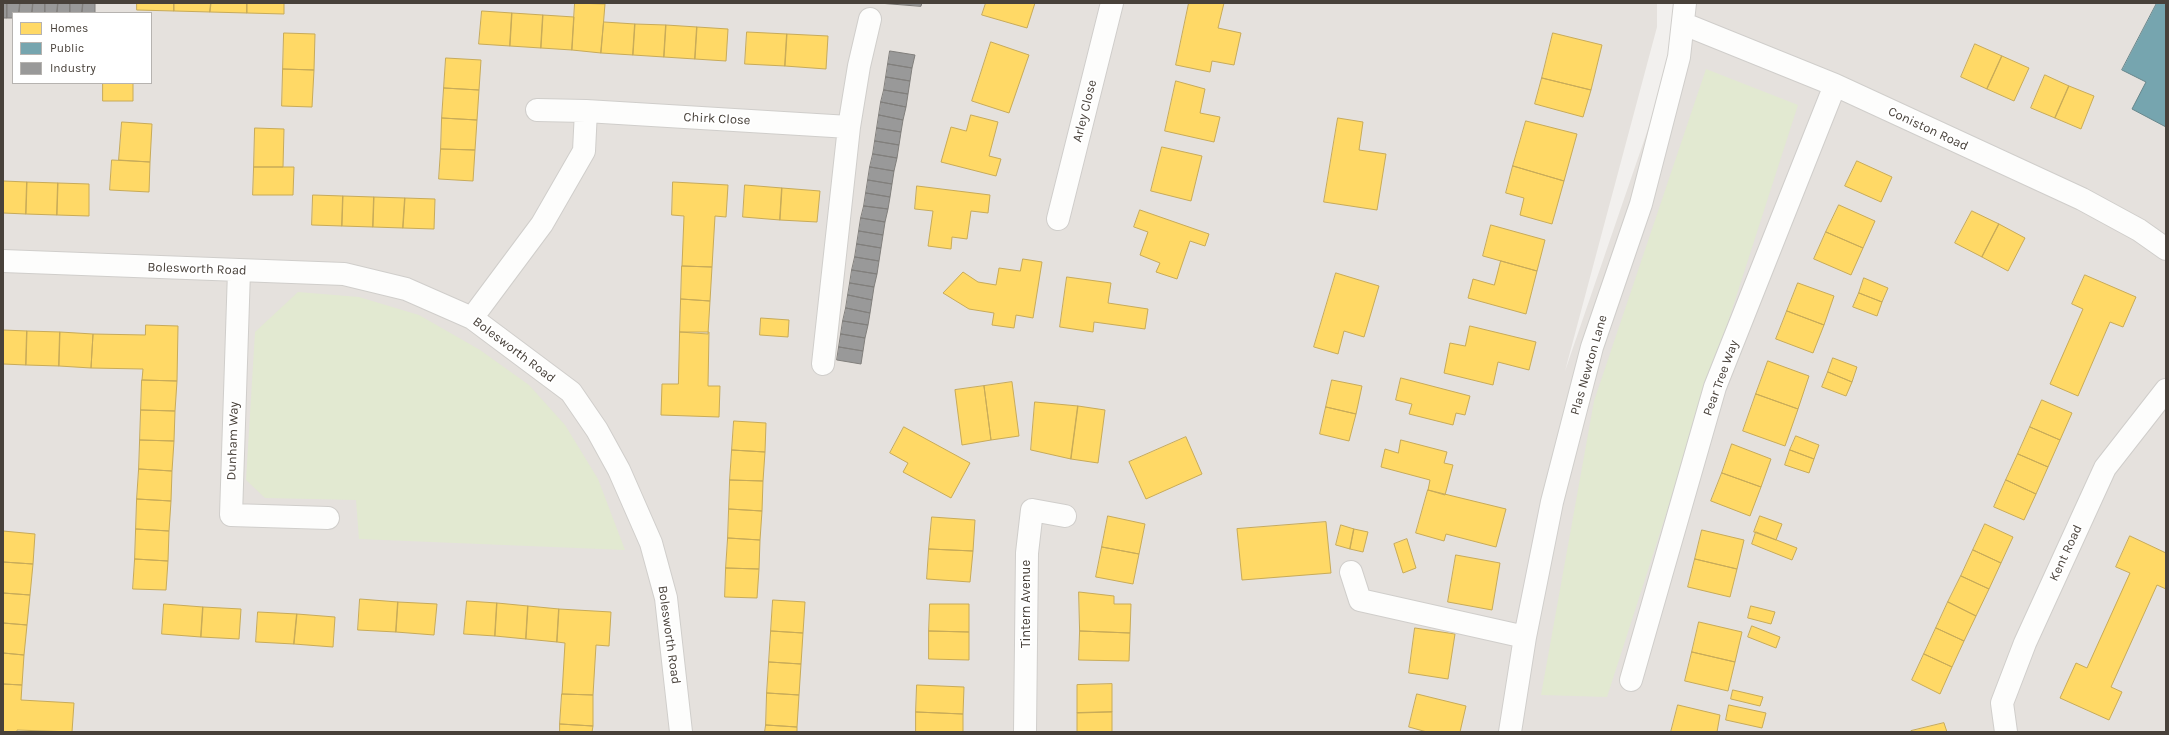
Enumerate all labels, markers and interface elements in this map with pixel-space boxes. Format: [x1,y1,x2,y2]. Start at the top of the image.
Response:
legend [12,12,152,84]
text: Homes [50,21,88,35]
text: Public [50,41,84,55]
text: Industry [50,61,96,75]
street label: Arley Close [1070,78,1100,144]
street label: Coniston Road [1886,104,1970,154]
street label: Chirk Close [683,109,751,129]
street label: Bolesworth Road [147,259,247,279]
street label: Plas Newton Lane [1567,313,1611,417]
street label: Bolesworth Road [470,314,558,386]
street label: Pear Tree Way [1700,338,1742,418]
street label: Dunham Way [224,401,242,481]
street label: Kent Road [2046,522,2086,584]
street label: Tintern Avenue [1018,560,1034,648]
street label: Bolesworth Road [654,585,684,685]

